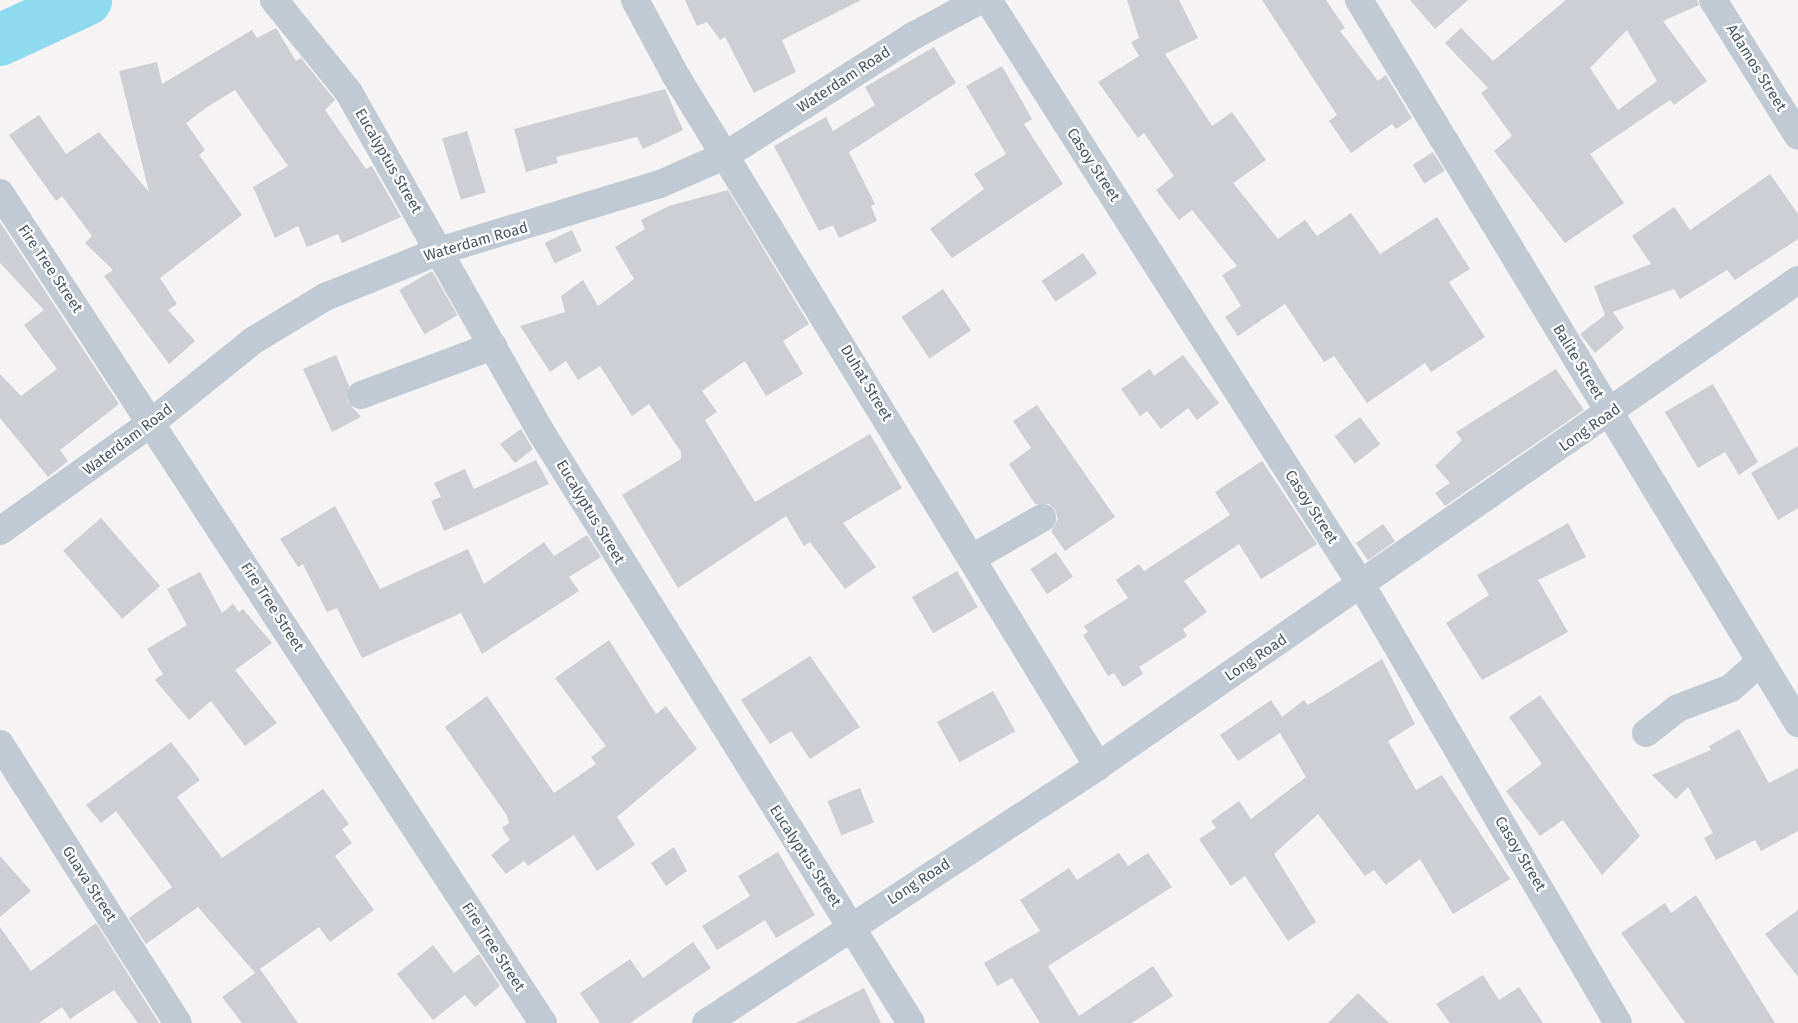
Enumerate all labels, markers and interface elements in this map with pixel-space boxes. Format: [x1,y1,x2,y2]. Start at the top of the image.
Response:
street label: Adamos Street [1722,21,1790,115]
street label: Waterdam Road [794,43,894,117]
street label: Eucalyptus Street [351,105,425,217]
street label: Casoy Street [1063,125,1123,205]
street label: Waterdam Road [422,219,530,265]
street label: Fire Tree Street [14,222,86,316]
street label: Balite Street [1549,321,1607,403]
street label: Duhat Street [836,342,896,424]
street label: Long Road [1556,400,1624,456]
street label: Waterdam Road [80,401,176,479]
street label: Eucalyptus Street [552,457,628,567]
street label: Casoy Street [1281,467,1341,547]
street label: Fire Tree Street [237,559,307,655]
street label: Long Road [1222,631,1290,685]
street label: Eucalyptus Street [765,802,845,910]
street label: Casoy Street [1491,813,1549,895]
street label: Guava Street [58,843,120,925]
street label: Long Road [884,855,954,909]
street label: Fire Tree Street [458,899,528,995]

